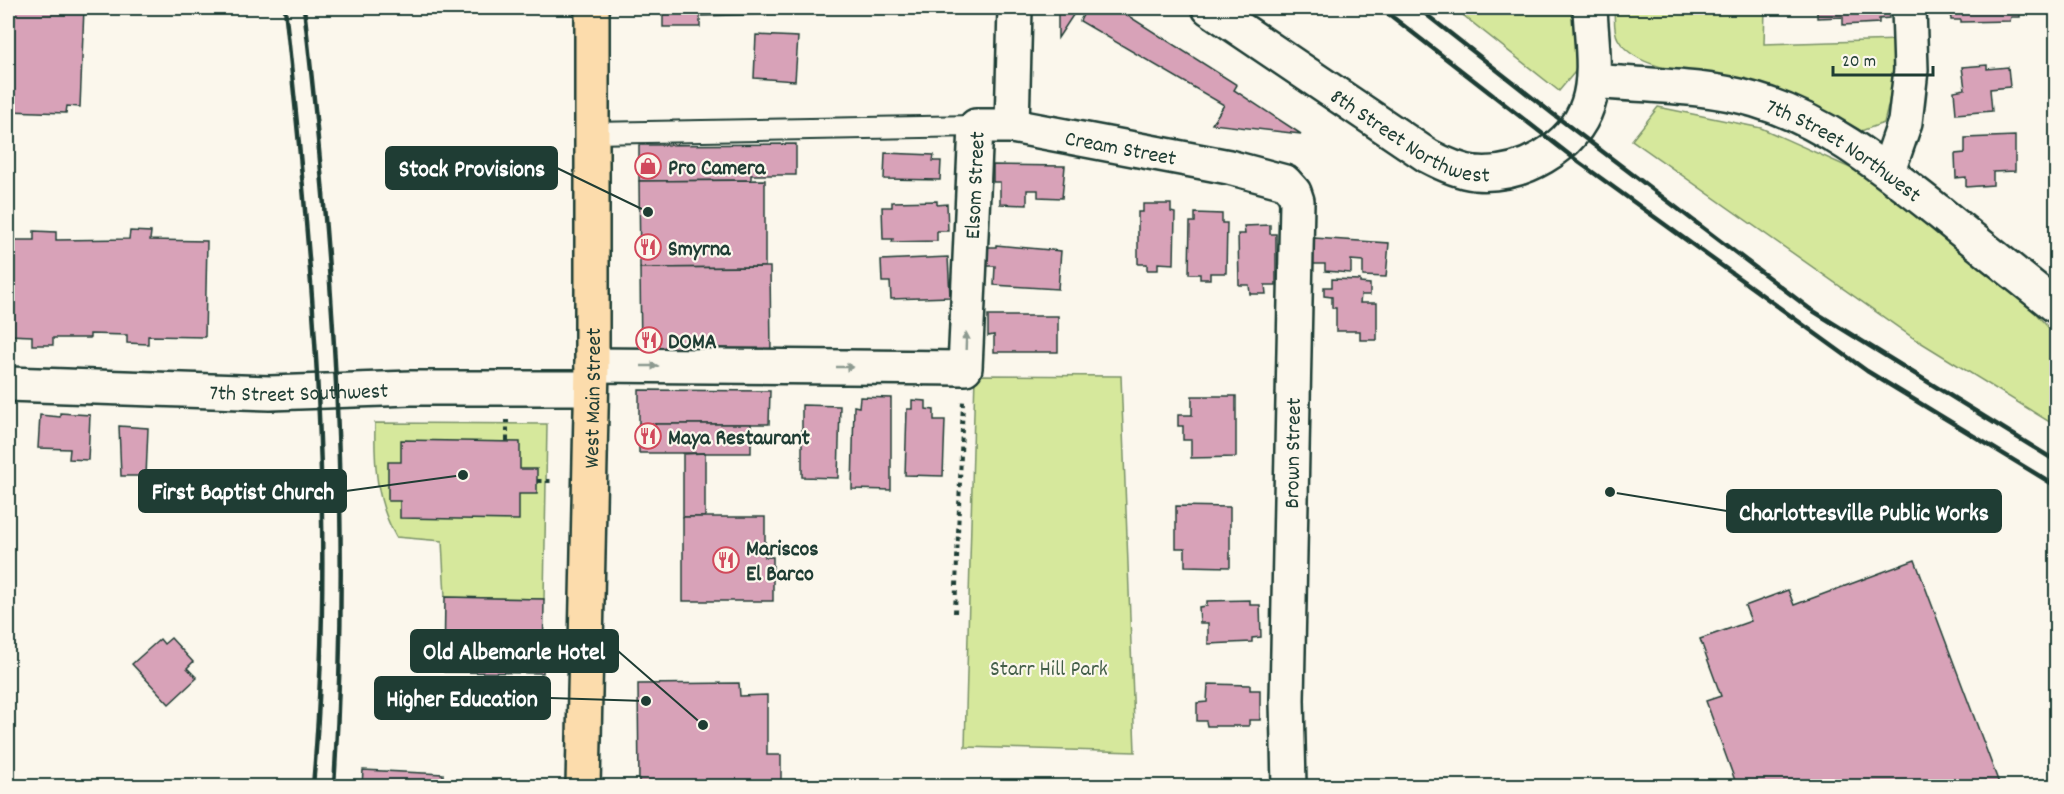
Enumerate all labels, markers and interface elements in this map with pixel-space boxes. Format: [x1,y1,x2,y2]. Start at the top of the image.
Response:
scale bar [1833,39,1934,77]
text: 20 m [1842,50,1876,75]
street label: 8th Street Northwest [1323,82,1490,192]
street label: 7th Street Northwest [1761,93,1927,211]
street label: Cream Street [1062,124,1178,176]
street label: Elsom Street [959,131,995,240]
callout: Stock Provisions [386,147,557,189]
shop icon: Pro Camera [633,151,663,181]
text: Stock Provisions [399,154,545,188]
place label: Pro Camera [668,154,766,185]
restaurant icon: Smyrna [633,232,663,262]
place label: Smyrna [668,235,731,266]
restaurant icon: DOMA [634,325,664,355]
street label: West Main Street [578,328,611,469]
place label: DOMA [668,328,717,359]
one-way arrow [961,331,970,350]
one-way arrow [641,361,660,371]
one-way arrow [836,362,855,372]
street label: 7th Street Southwest [209,377,389,412]
street label: Brown Street [1278,397,1311,509]
restaurant icon: Maya Restaurant [633,421,663,451]
place label: Maya Restaurant [668,424,811,455]
callout: First Baptist Church [139,470,346,512]
text: First Baptist Church [152,477,334,511]
callout: Charlottesville Public Works [1727,490,2001,532]
text: Charlottesville Public Works [1739,498,1989,532]
place label: Mariscos El Barco [746,535,819,591]
restaurant icon: Mariscos El Barco [711,545,741,575]
callout: Old Albemarle Hotel [411,630,618,672]
text: Old Albemarle Hotel [423,637,606,671]
park label: Starr Hill Park [990,655,1108,686]
callout: Higher Education [375,677,550,719]
text: Higher Education [386,684,538,718]

